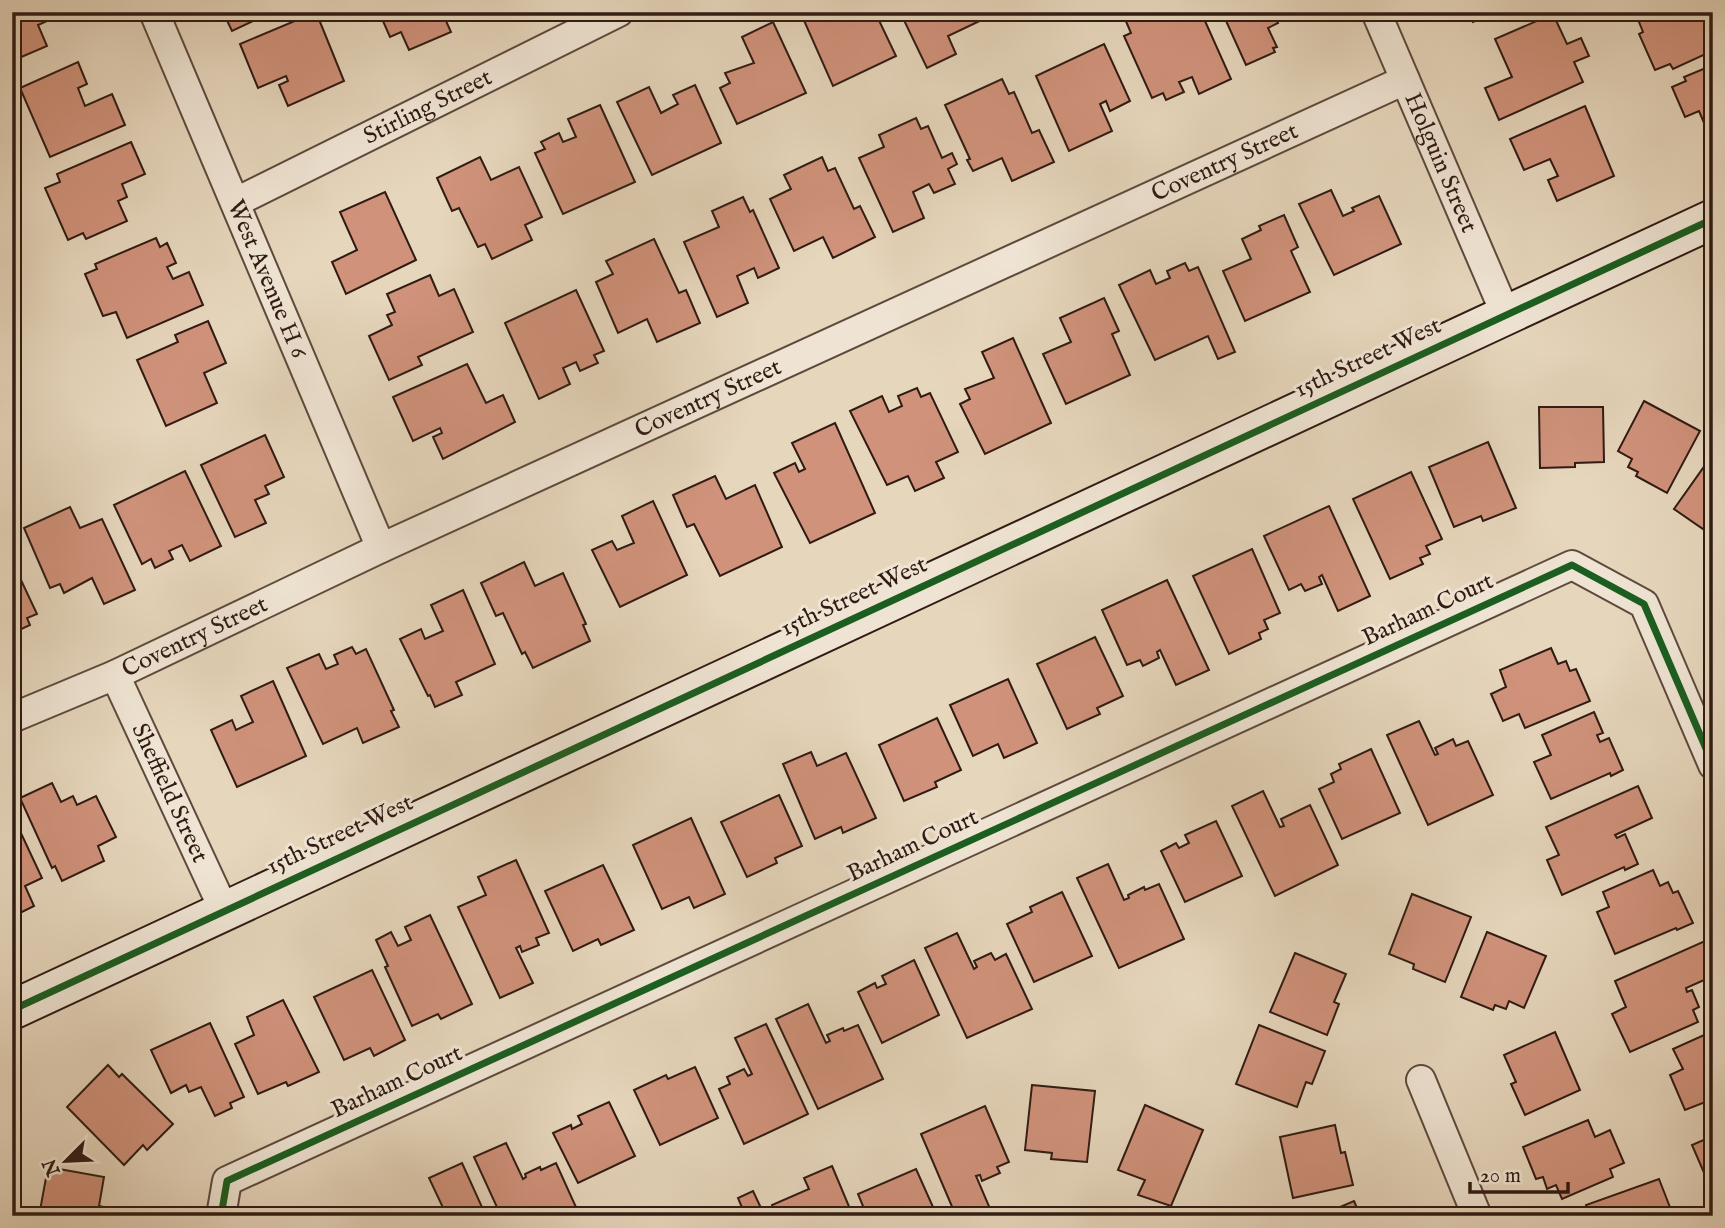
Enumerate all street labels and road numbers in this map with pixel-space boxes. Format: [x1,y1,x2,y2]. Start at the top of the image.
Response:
street label: Stirling Street [358,62,497,152]
street label: Holguin Street [1397,88,1484,237]
street label: Coventry Street [1146,115,1303,209]
street label: West Avenue H 6 [220,195,315,364]
street label: 15th Street West [1290,311,1446,405]
street label: Coventry Street [630,352,786,445]
street label: 15th Street West [776,550,932,644]
street label: Barham Court [1357,566,1499,654]
street label: Coventry Street [117,589,273,685]
street label: Sheffield Street [124,718,215,867]
street label: 15th Street West [262,788,418,882]
street label: Barham Court [842,802,984,890]
street label: Barham Court [326,1038,468,1126]

